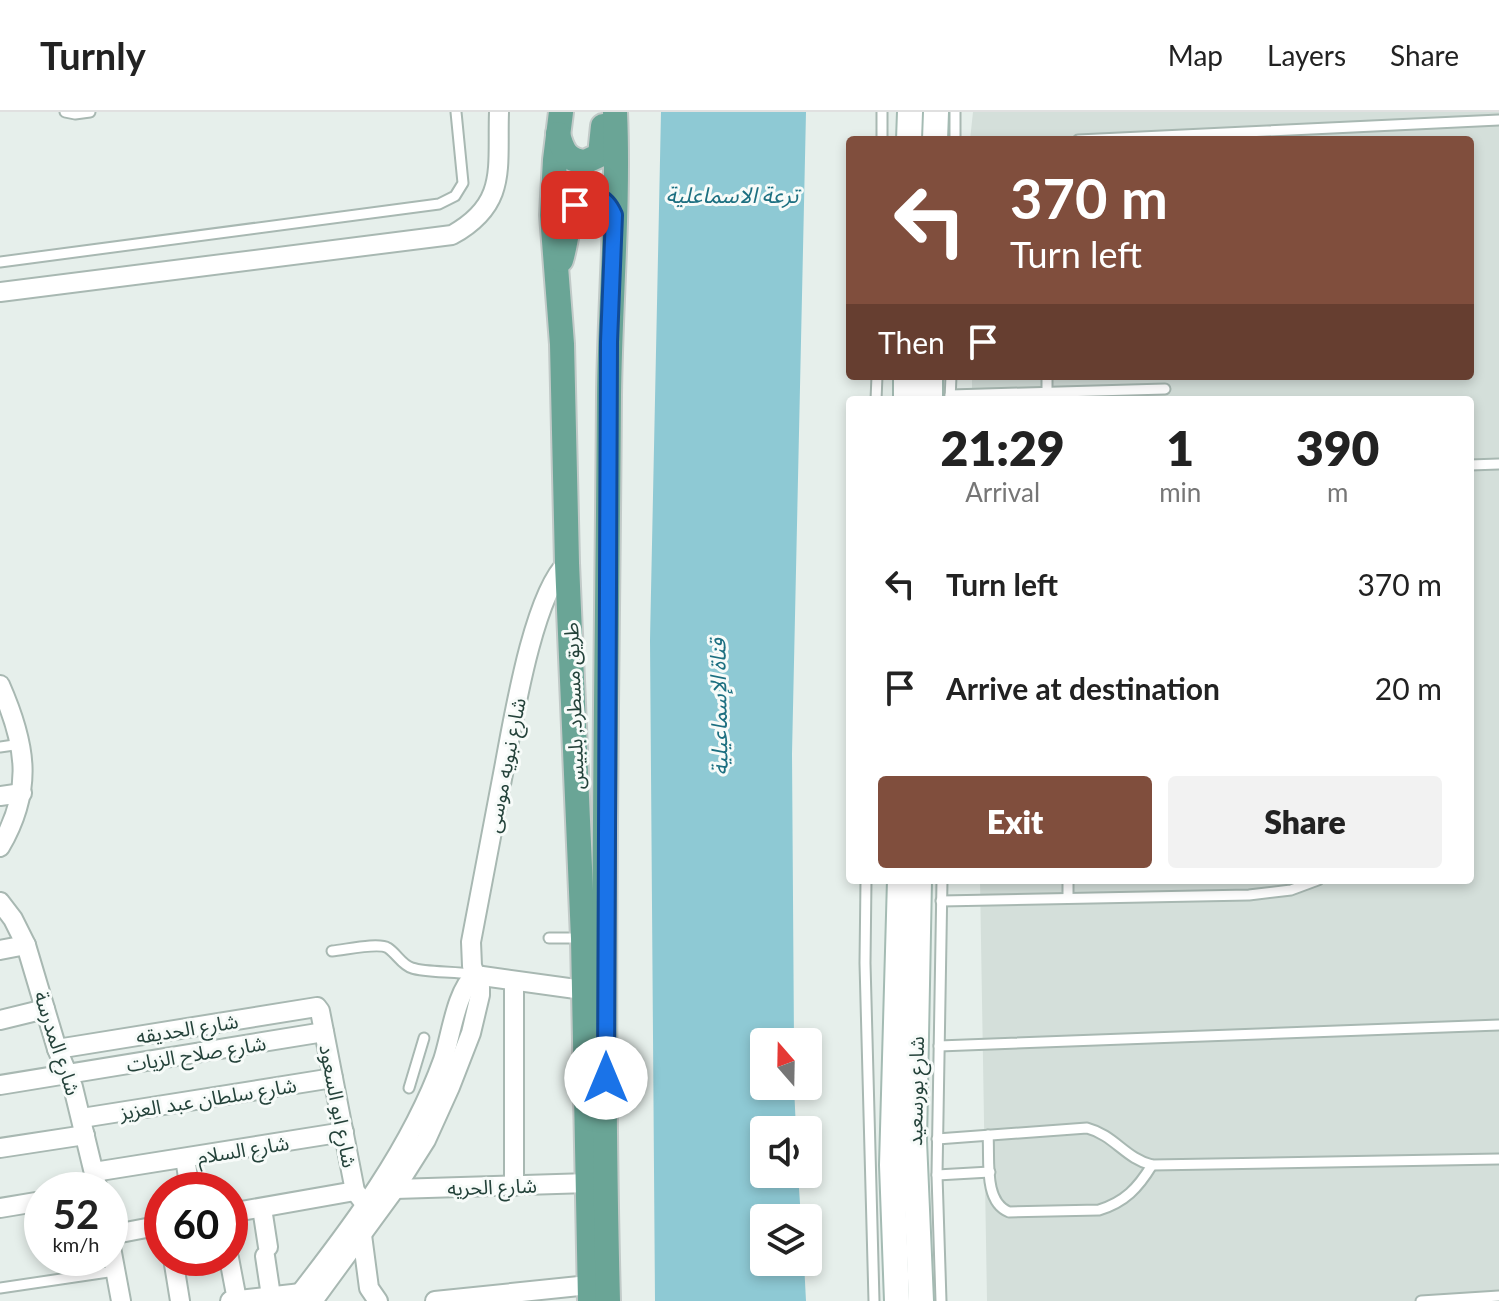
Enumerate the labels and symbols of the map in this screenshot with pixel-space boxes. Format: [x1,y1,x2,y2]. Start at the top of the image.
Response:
pin [541,171,609,239]
water label: ترعة الاسماعلية [666,181,802,209]
street label: طريق مسطرد, بلبيس [558,622,590,790]
water label: قناة الإسماعيلية [703,636,735,776]
street label: شارع نبويه موسى [480,695,534,835]
street label: شارع المدرسة [26,988,86,1099]
street label: شارع الحديقه [134,1008,240,1052]
north arrow [750,1028,822,1100]
street label: شارع صلاح الزيات [124,1030,268,1080]
position arrow [564,1036,648,1120]
street label: شارع بورسعيد [902,1036,932,1146]
street label: شارع ابو السعود [311,1042,363,1170]
street label: شارع سلطان عبد العزيز [117,1072,299,1128]
street label: شارع السلام [195,1130,291,1172]
speed limit sign: 60 [144,1172,248,1276]
street label: شارع الحريه [447,1172,537,1204]

